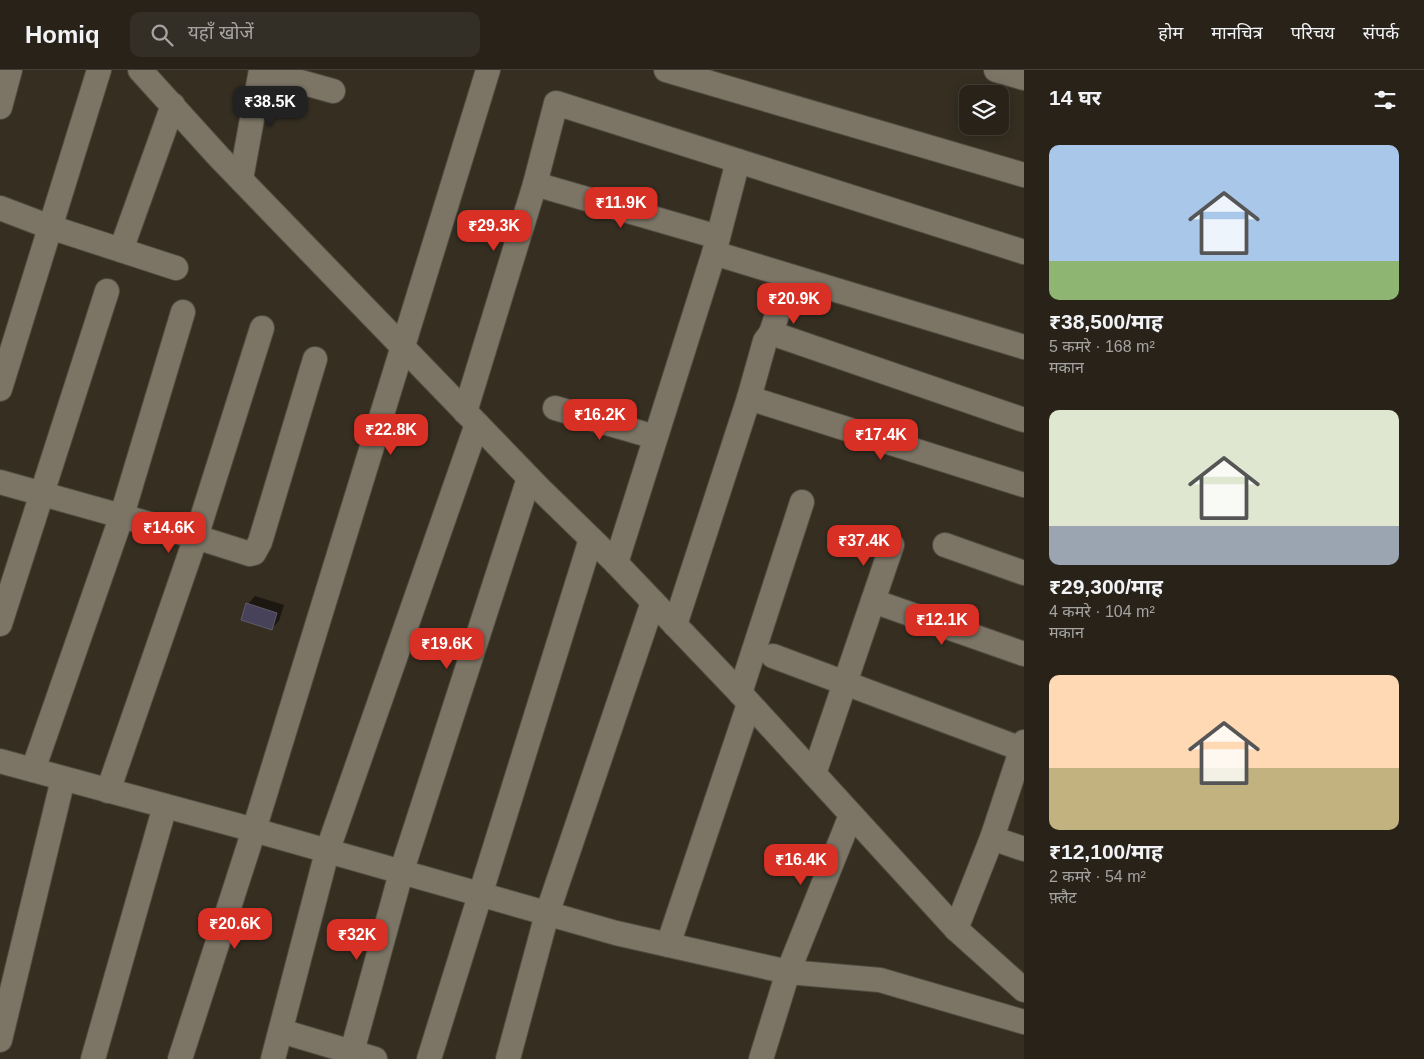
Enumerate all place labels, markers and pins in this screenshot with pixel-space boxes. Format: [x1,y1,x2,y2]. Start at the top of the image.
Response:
pin: ₹38.5K [229,85,311,128]
pin: ₹11.9K [580,186,662,229]
pin: ₹29.3K [453,210,535,252]
pin: ₹20.9K [753,282,835,325]
pin: ₹16.2K [559,398,641,441]
pin: ₹22.8K [350,414,432,456]
pin: ₹17.4K [840,418,922,461]
pin: ₹14.6K [128,512,210,554]
pin: ₹37.4K [823,524,905,567]
pin: ₹12.1K [901,604,983,646]
pin: ₹19.6K [406,628,488,670]
pin: ₹16.4K [760,844,842,886]
pin: ₹20.6K [194,908,276,950]
pin: ₹32K [327,918,387,961]

